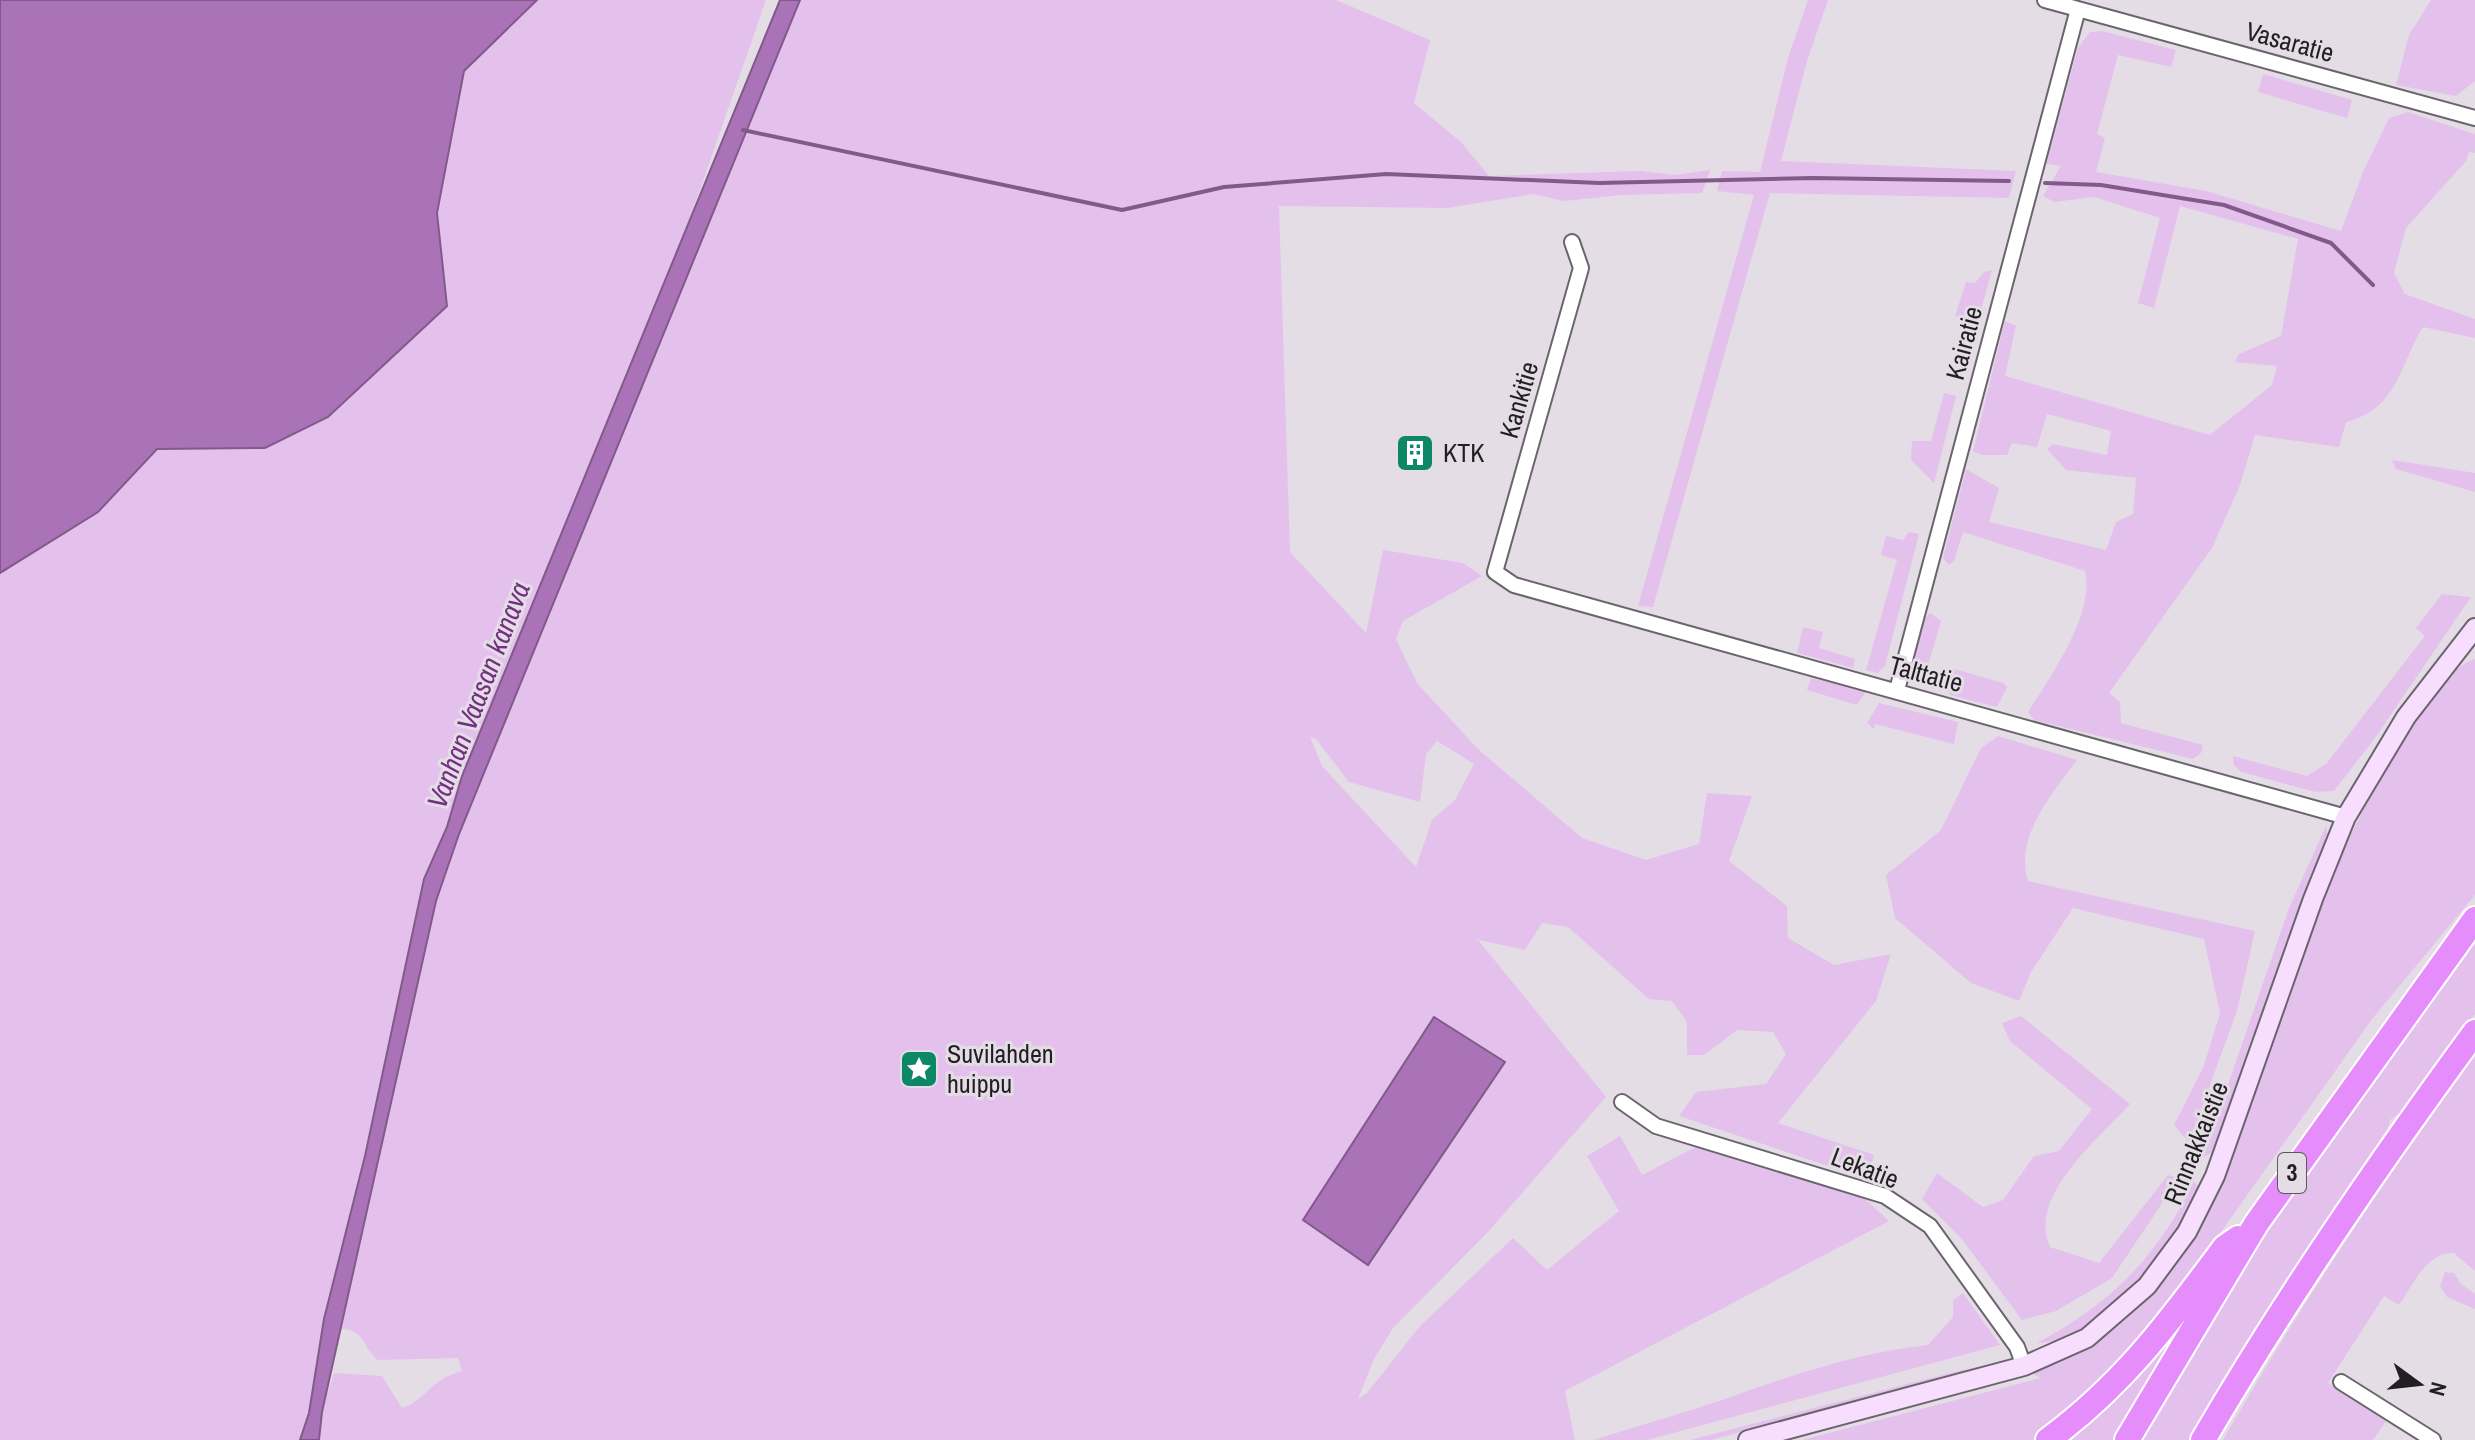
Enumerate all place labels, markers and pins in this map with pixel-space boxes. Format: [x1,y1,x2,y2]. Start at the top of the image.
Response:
building icon: KTK [1394,432,1436,474]
place label: KTK [1443,435,1484,470]
place label: Suvilahden huippu [947,1036,1054,1101]
place icon: Suvilahden huippu [898,1048,940,1090]

